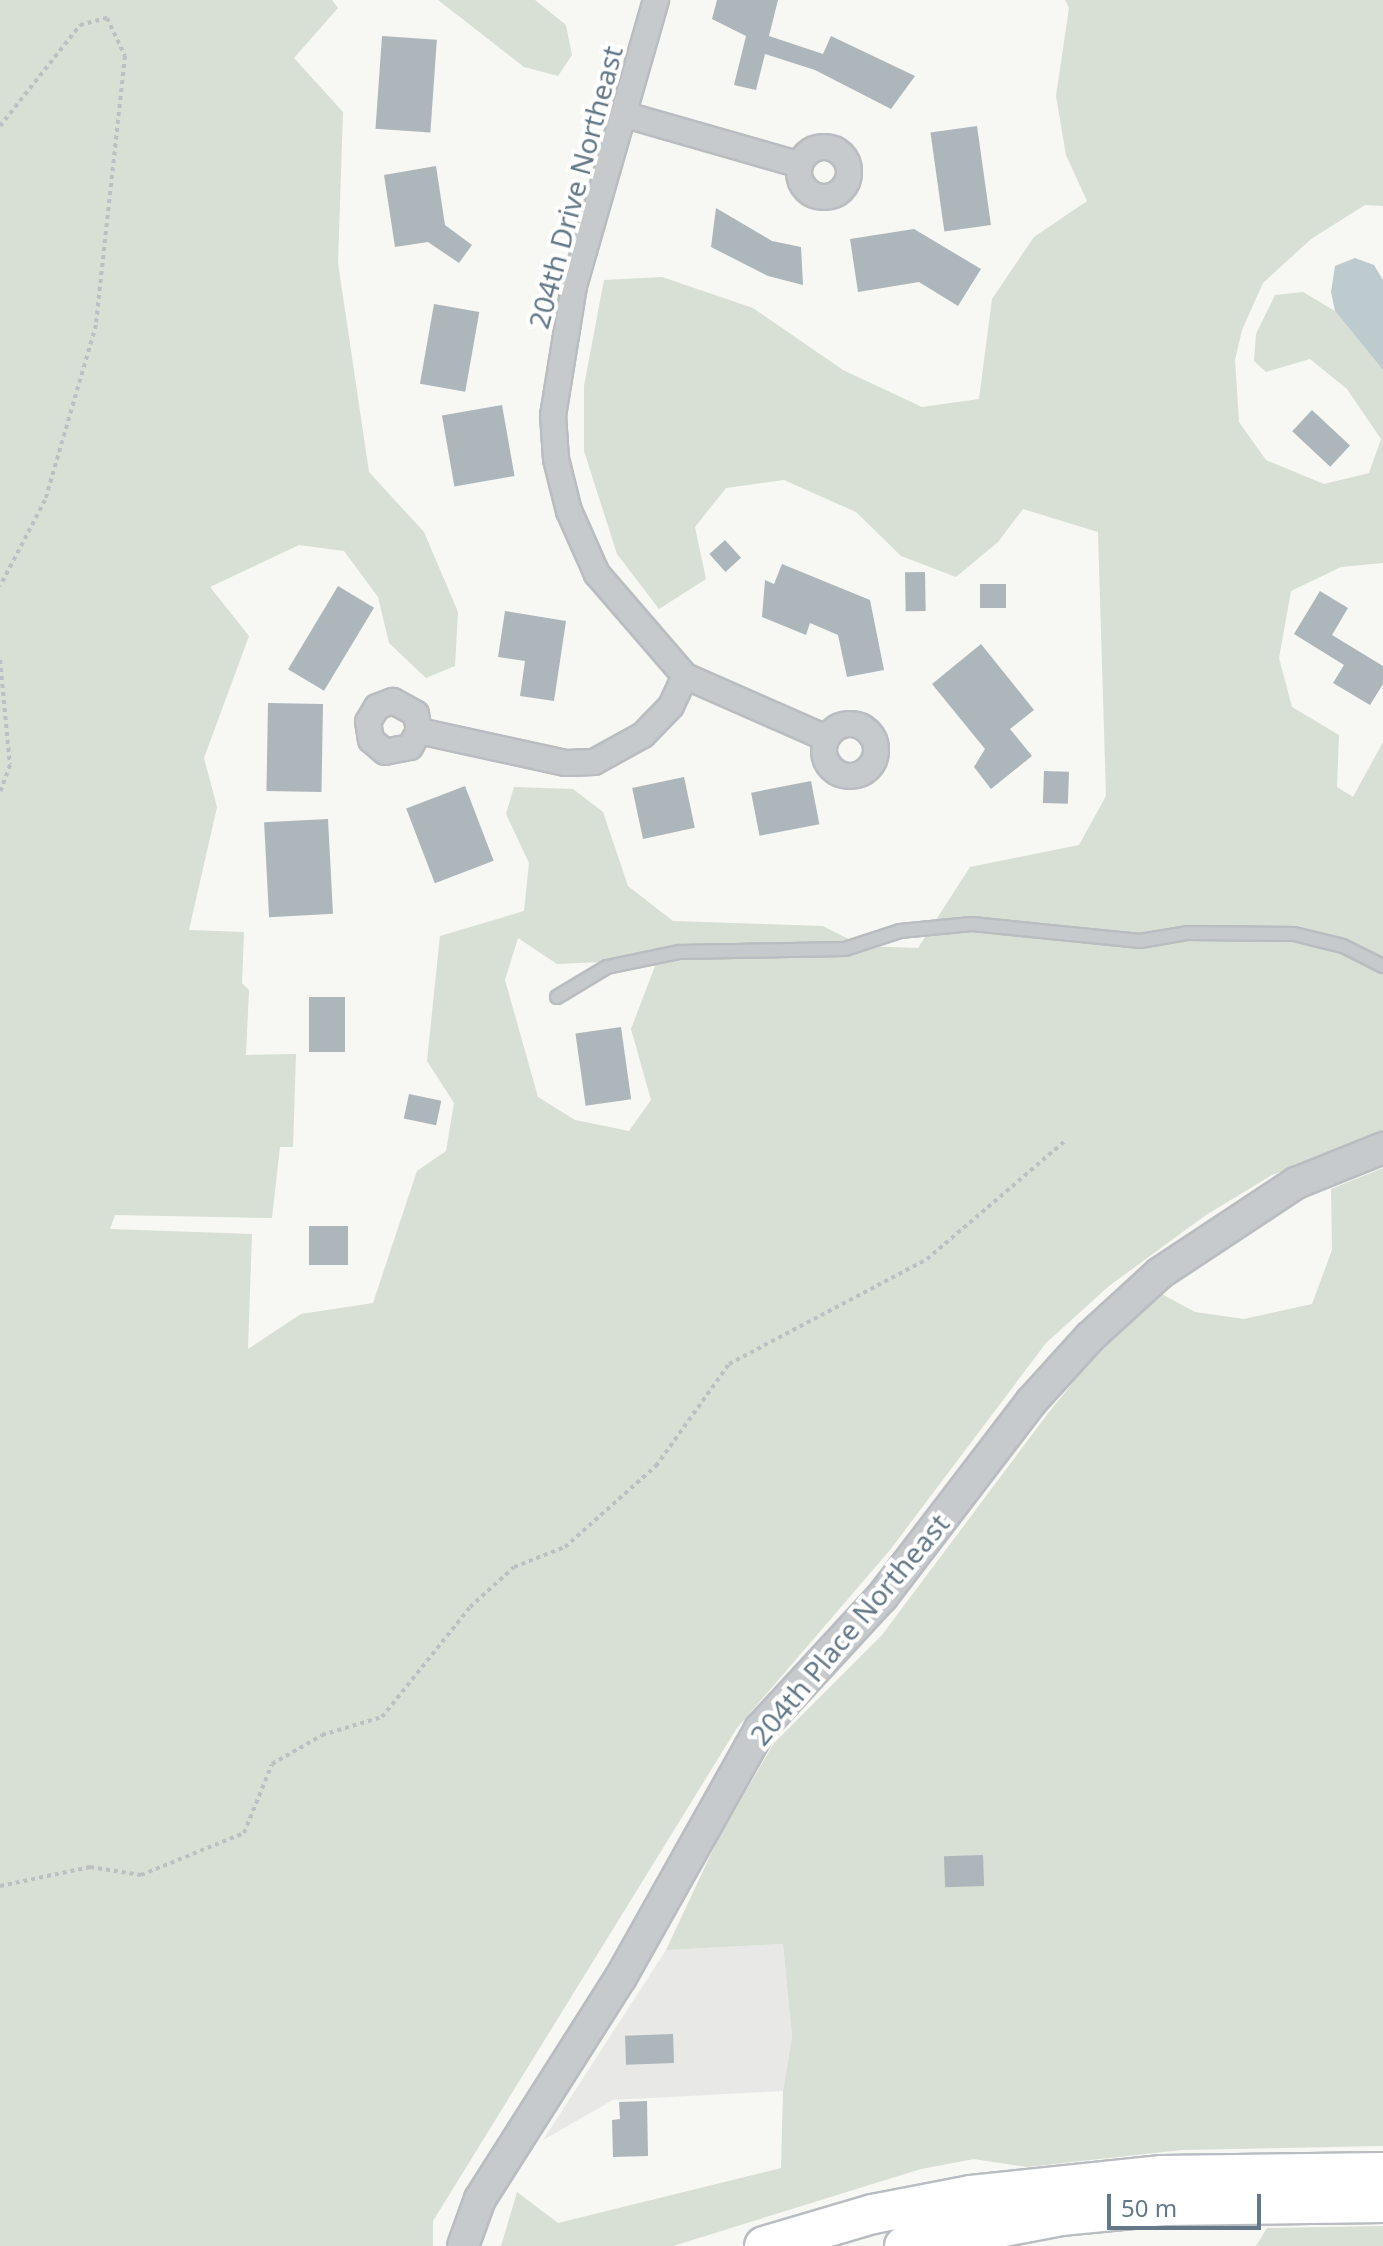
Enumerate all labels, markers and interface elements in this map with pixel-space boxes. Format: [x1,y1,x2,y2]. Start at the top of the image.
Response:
street label: 204th Drive Northeast [521,42,629,332]
street label: 204th Place Northeast [742,1507,956,1751]
scale bar [1111,2178,1265,2228]
text: 50 m [1121,2191,1177,2224]

